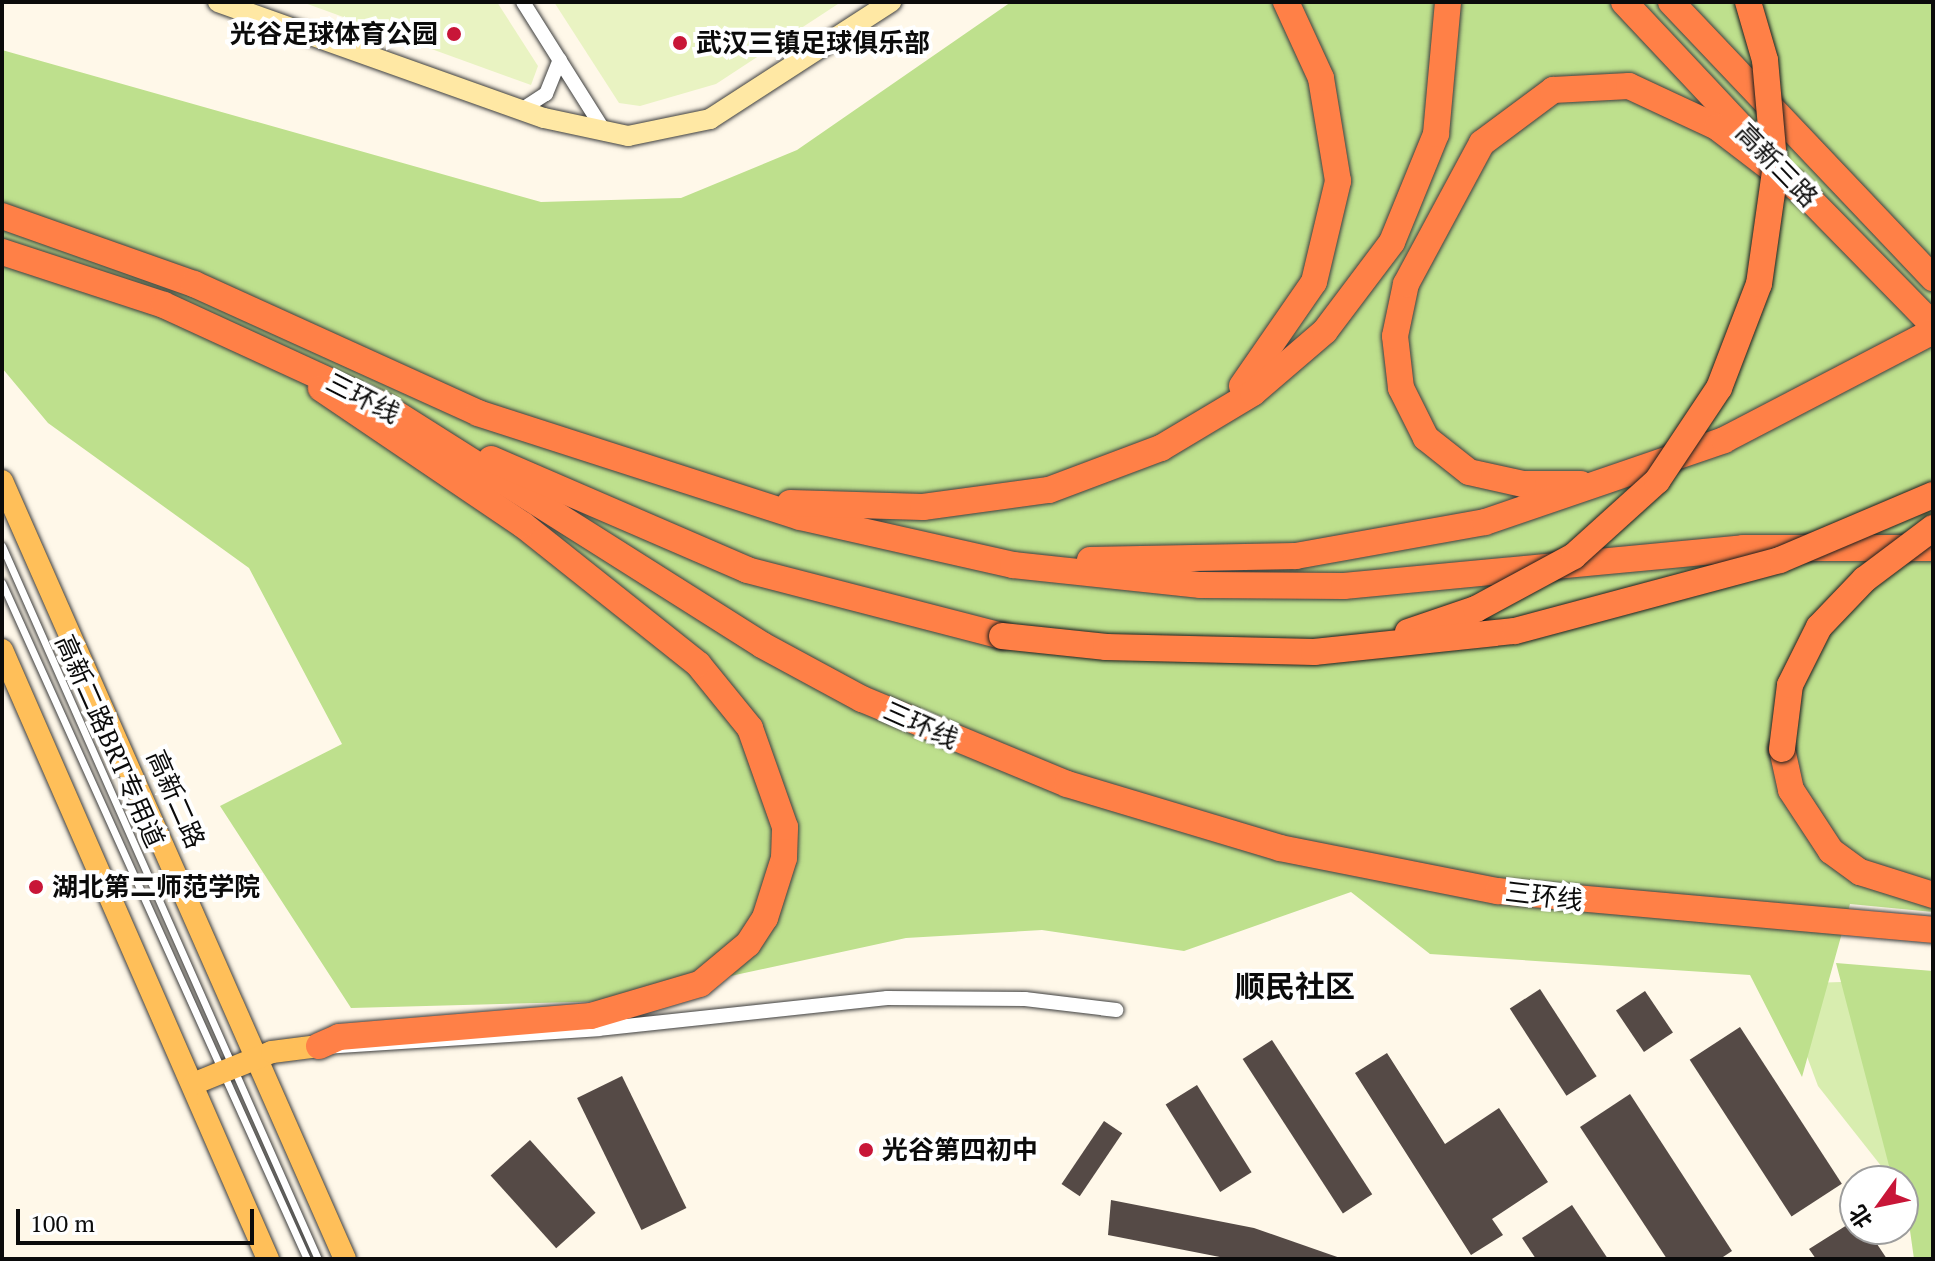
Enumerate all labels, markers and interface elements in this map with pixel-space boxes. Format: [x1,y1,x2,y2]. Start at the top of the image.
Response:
place label: 光谷足球体育公园 [230,18,438,50]
marker: 光谷足球体育公园 [445,25,463,43]
place label: 武汉三镇足球俱乐部 [696,27,930,59]
marker: 武汉三镇足球俱乐部 [671,34,689,52]
street label: 高新三路 [1730,117,1824,213]
street label: 三环线 [321,366,405,430]
street label: 高新二路BRT专用道 [49,630,171,852]
street label: 三环线 [879,695,963,755]
street label: 高新二路 [141,745,211,853]
place label: 湖北第二师范学院 [52,871,260,903]
street label: 三环线 [1503,876,1585,916]
marker: 湖北第二师范学院 [27,878,45,896]
district label: 顺民社区 [1235,968,1355,1004]
place label: 光谷第四初中 [882,1134,1038,1166]
marker: 光谷第四初中 [857,1141,875,1159]
north arrow [1839,1165,1919,1245]
scale bar [20,1193,258,1243]
text: 北 [1842,1200,1878,1234]
text: 100 m [30,1207,95,1239]

